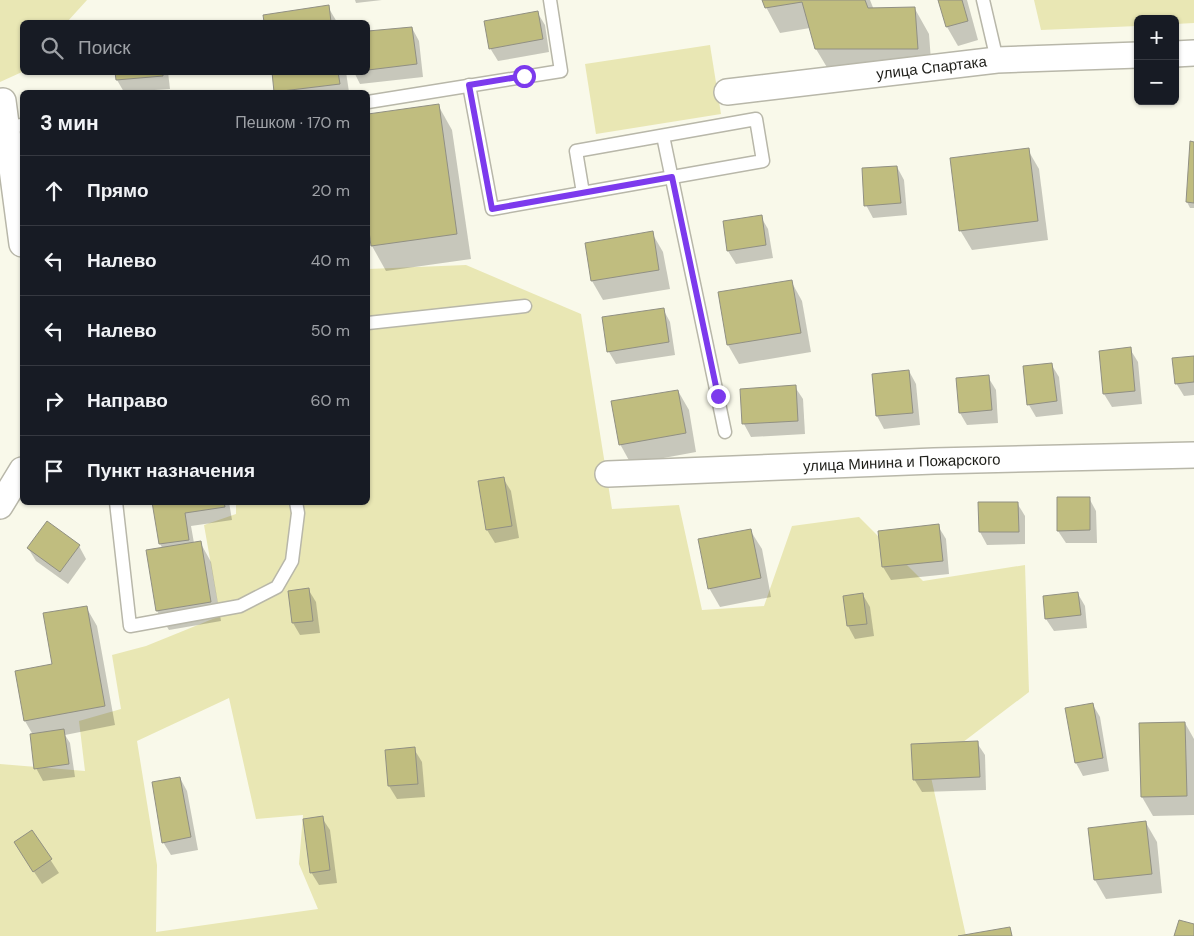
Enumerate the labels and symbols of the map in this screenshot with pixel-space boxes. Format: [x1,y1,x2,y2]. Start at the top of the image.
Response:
street label: улица Спартака [875,51,988,84]
route start [513,65,536,88]
route end [707,385,730,408]
street label: улица Минина и Пожарского [803,449,1001,476]

